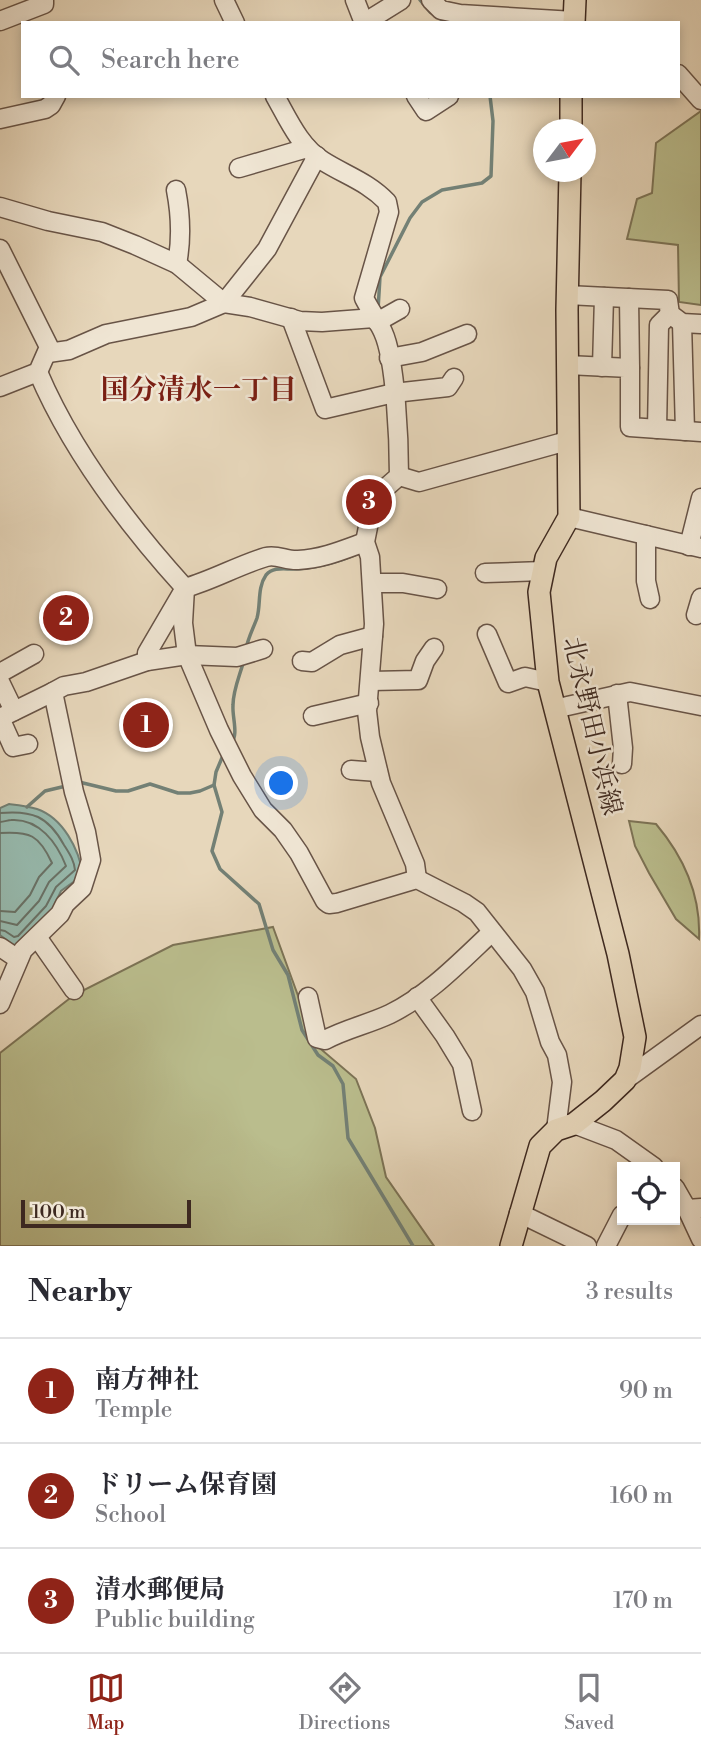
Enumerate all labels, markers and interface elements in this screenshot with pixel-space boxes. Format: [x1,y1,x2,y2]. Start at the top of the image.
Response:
search box [21,21,680,98]
icon: search [45,41,83,79]
text: Search here [101,44,240,76]
north arrow [533,119,596,182]
district label: 国分清水一丁目 [101,373,297,408]
pin: 3 [346,476,392,528]
pin: 2 [43,592,89,644]
street label: 北永野田小浜線 [556,634,628,818]
pin: 1 [123,699,169,751]
your location [264,766,298,800]
map controls [617,1162,680,1225]
button: locate [617,1162,680,1225]
scale bar [21,1197,191,1229]
text: 100 m [32,1200,85,1224]
text: Nearby [28,1273,132,1311]
text: 3 results [586,1278,673,1306]
text: 南方神社 [95,1364,199,1396]
text: 1 [45,1377,57,1405]
text: 90 m [619,1377,673,1405]
text: Temple [95,1396,173,1424]
text: ドリーム保育園 [95,1469,277,1501]
text: 2 [44,1482,58,1510]
text: 160 m [610,1482,673,1510]
text: School [95,1501,166,1529]
text: 清水郵便局 [95,1574,225,1606]
text: 3 [44,1587,58,1615]
text: 170 m [613,1587,673,1615]
text: Public building [95,1606,255,1634]
tab: Map [87,1669,125,1735]
tab: Directions [299,1669,390,1735]
tab: Saved [564,1669,614,1735]

